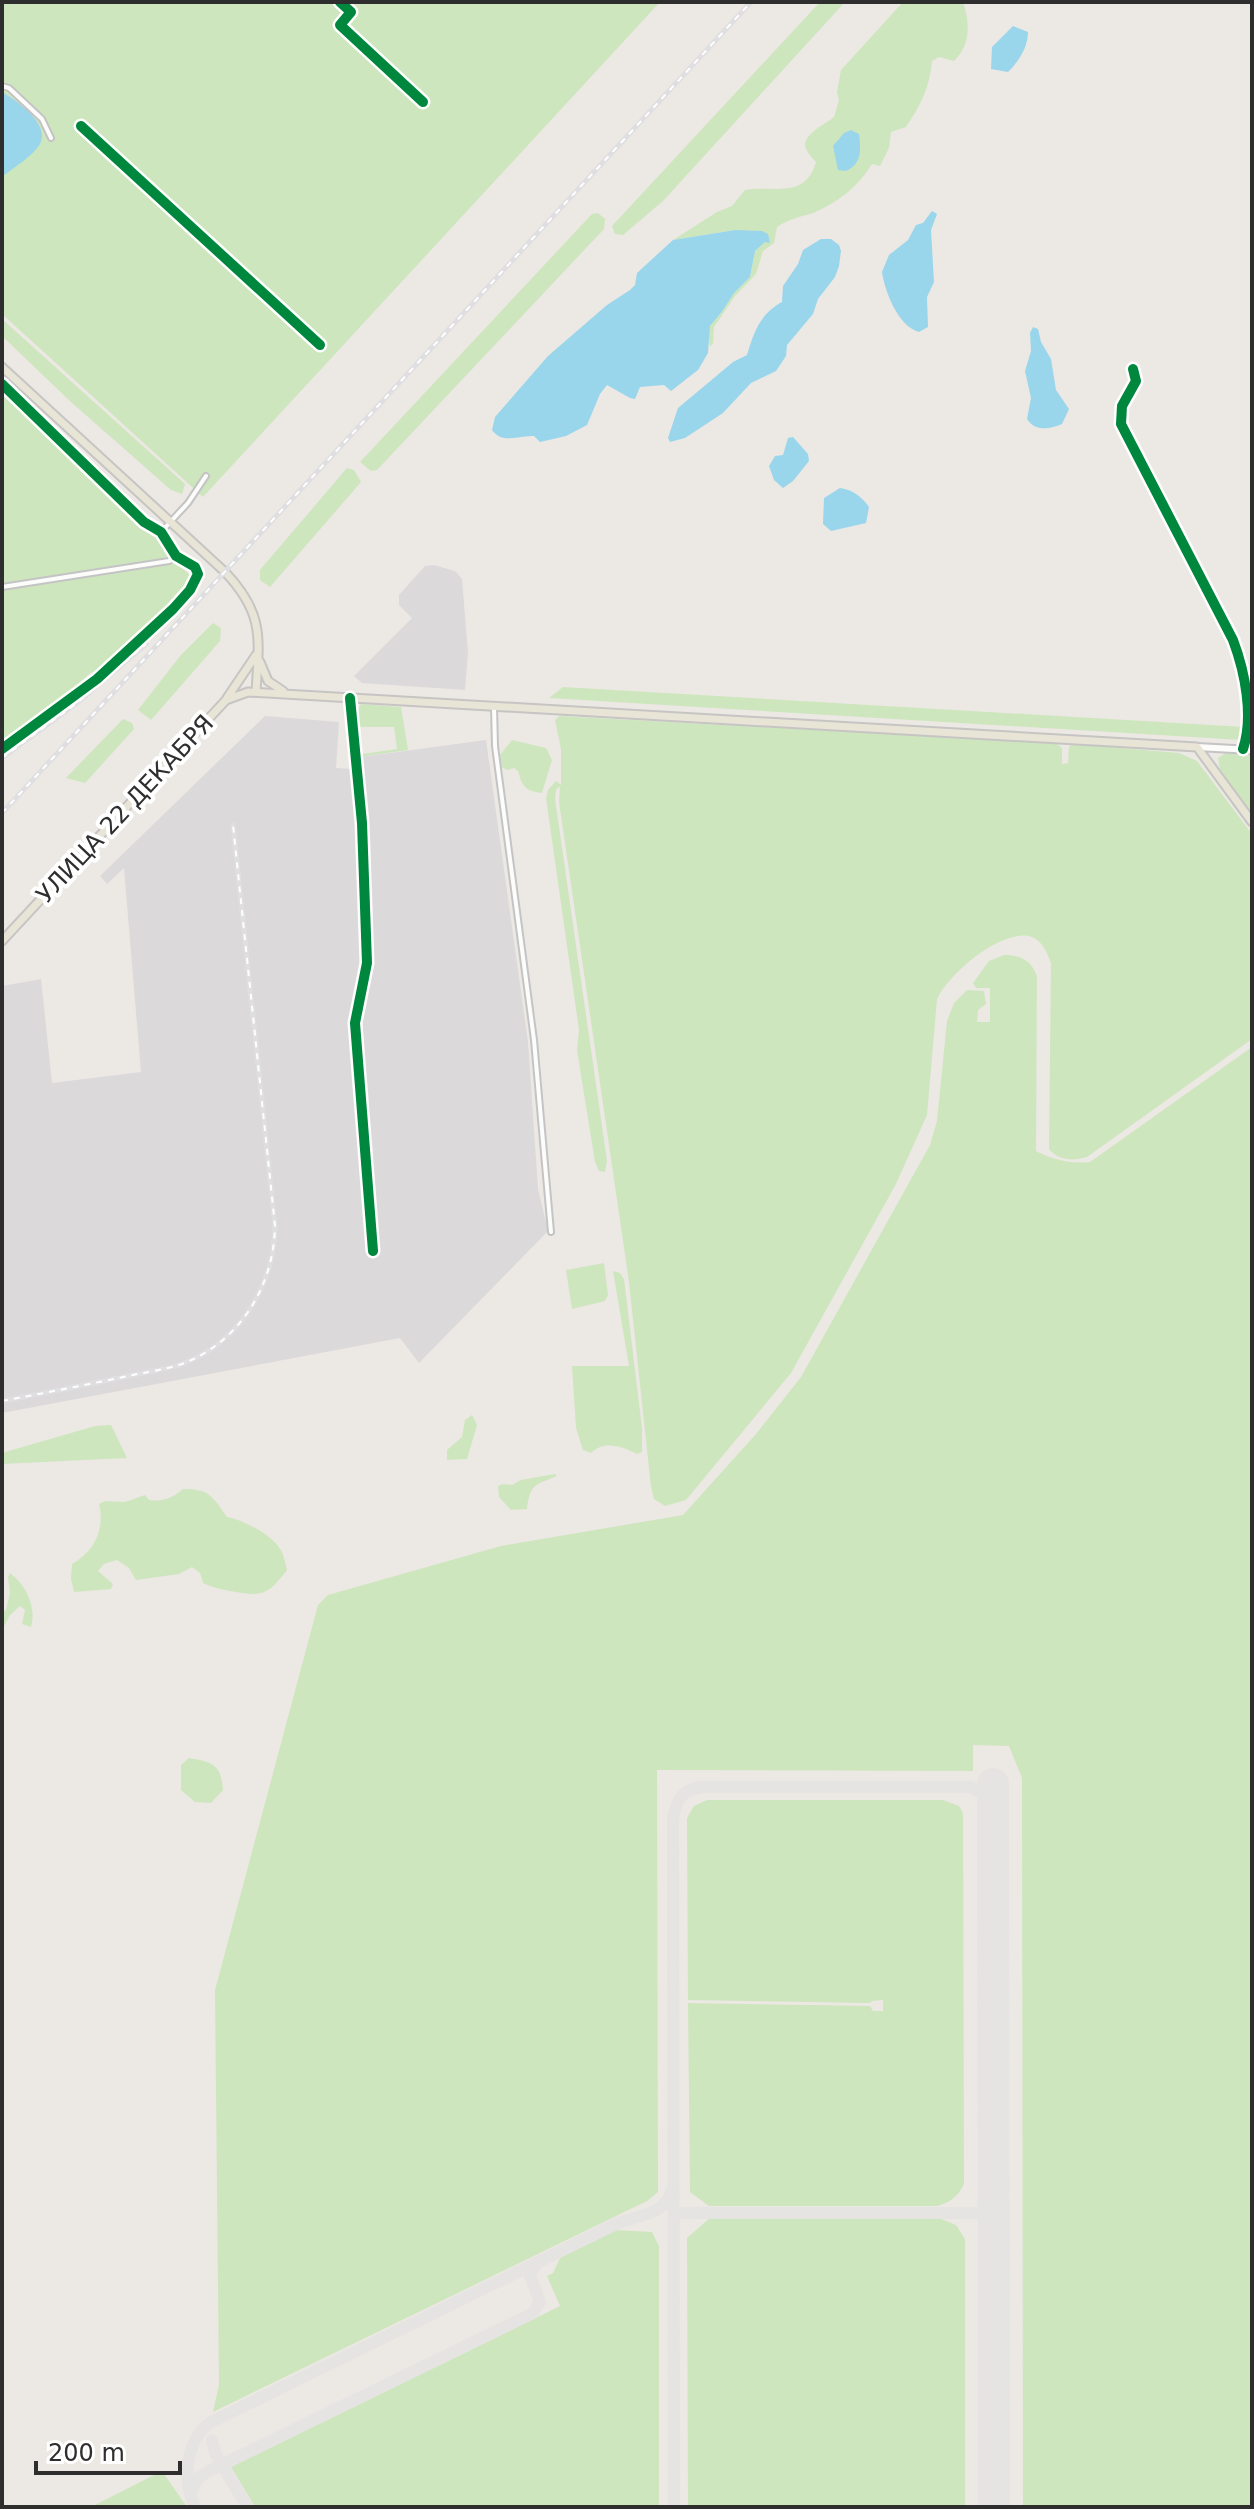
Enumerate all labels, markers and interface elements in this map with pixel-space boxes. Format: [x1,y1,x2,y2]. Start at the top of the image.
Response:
street label: УЛИЦА 22 ДЕКАБРЯ [31,709,219,909]
scale bar [36,2425,180,2475]
text: 200 m [48,2439,125,2467]

